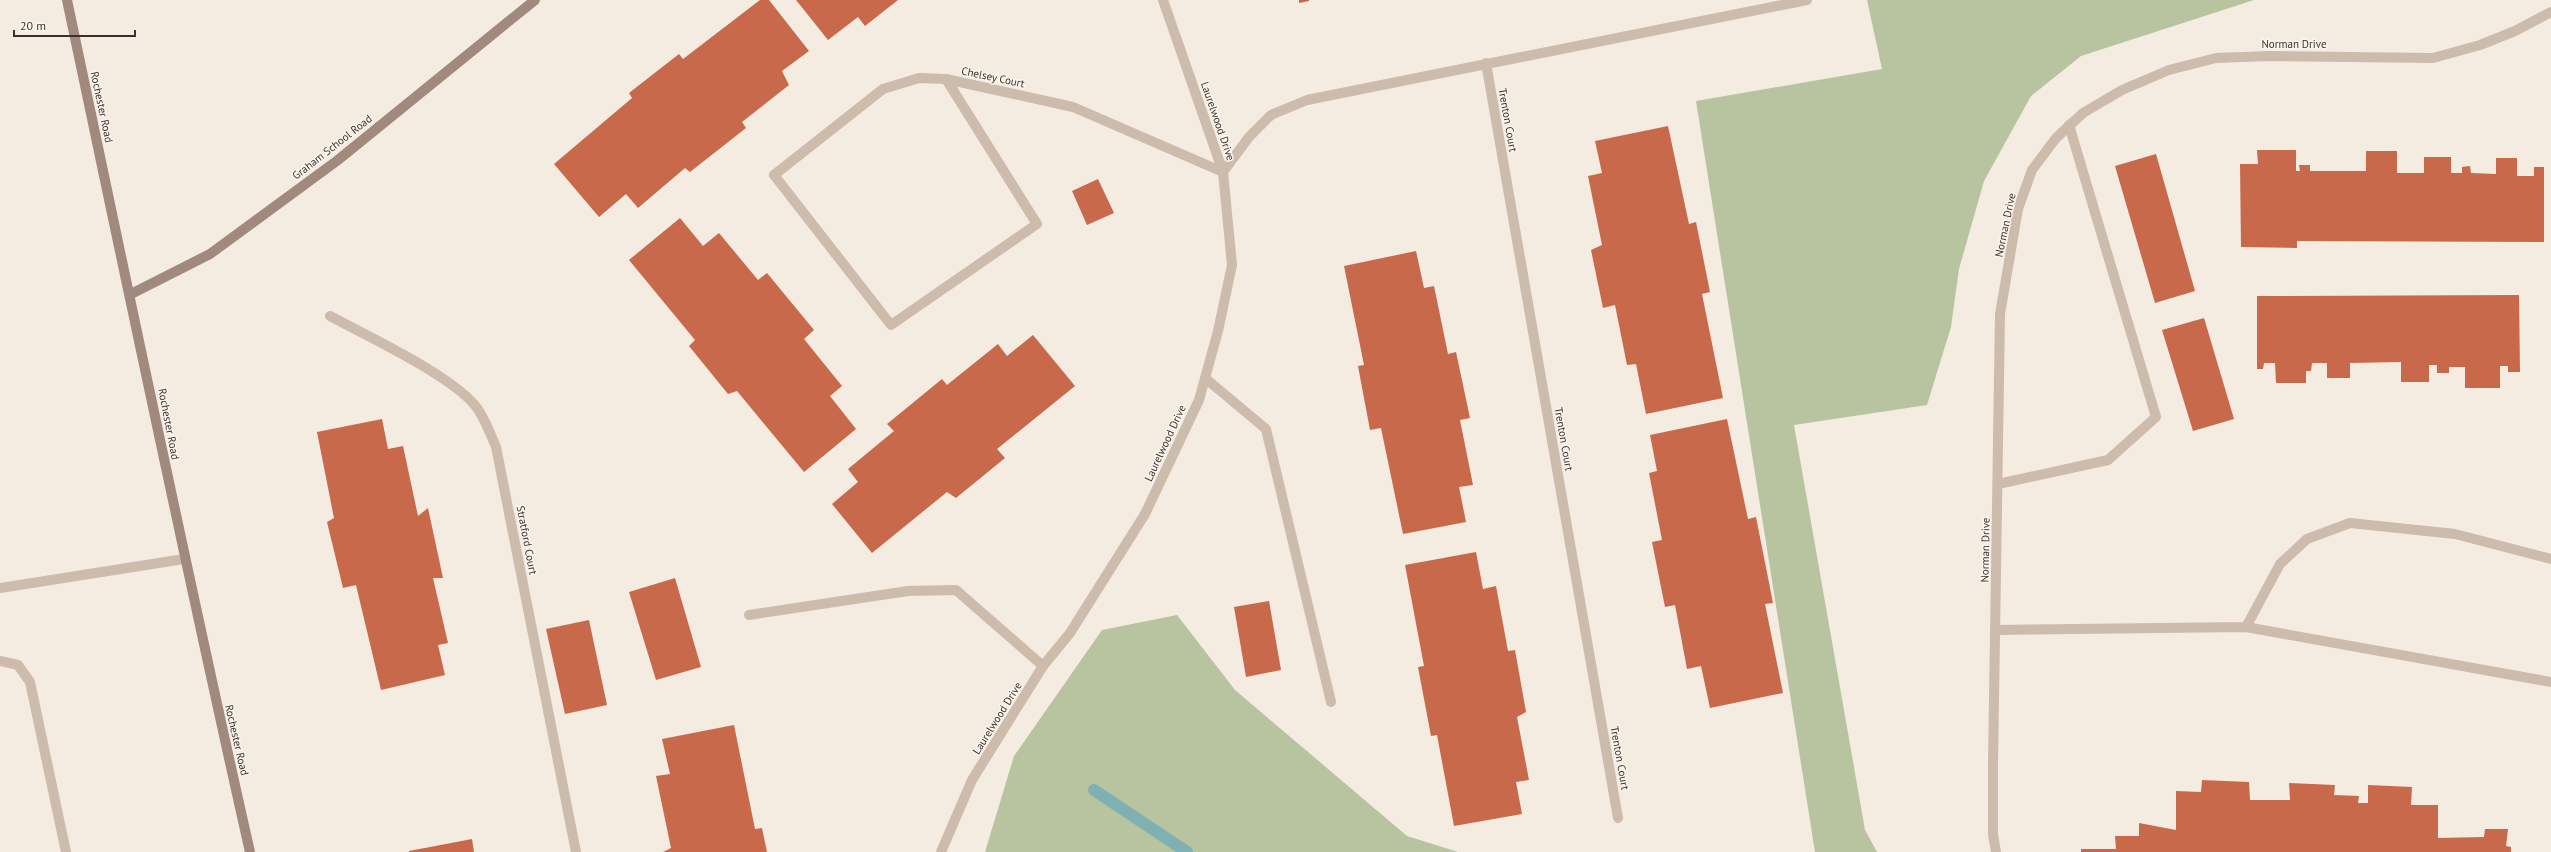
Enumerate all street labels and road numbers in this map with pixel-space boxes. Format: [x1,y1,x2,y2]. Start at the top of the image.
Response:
street label: Norman Drive [2261,37,2327,51]
street label: Chelsey Court [960,63,1026,91]
street label: Rochester Road [88,70,116,144]
street label: Laurelwood Drive [1198,80,1238,163]
street label: Trenton Court [1496,87,1521,153]
street label: Graham School Road [289,111,375,182]
street label: Norman Drive [1991,191,2019,258]
street label: Rochester Road [155,387,183,461]
street label: Laurelwood Drive [1141,402,1189,483]
street label: Trenton Court [1552,406,1577,472]
street label: Stratford Court [513,504,541,576]
street label: Norman Drive [1977,517,1993,583]
street label: Laurelwood Drive [969,679,1025,757]
street label: Rochester Road [222,703,252,777]
street label: Trenton Court [1608,725,1633,791]

